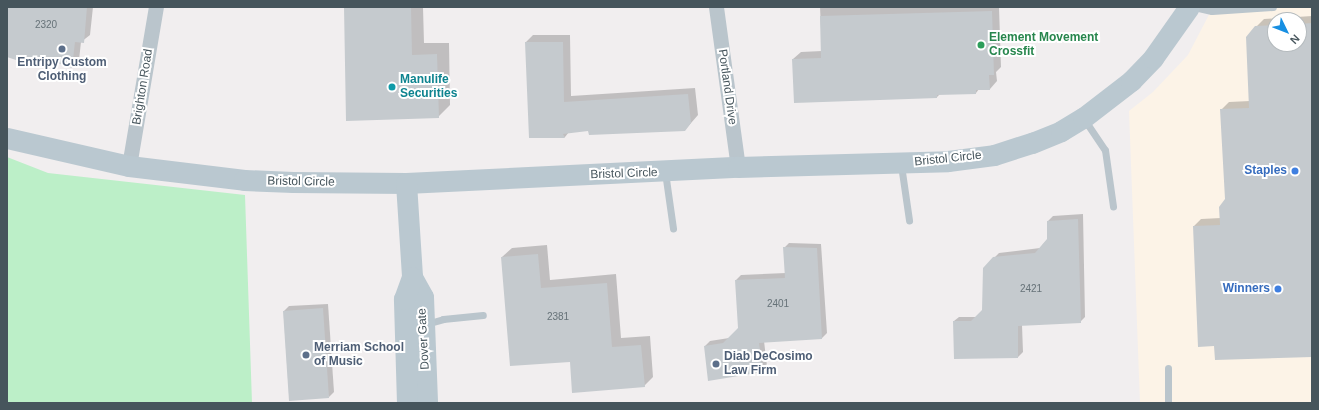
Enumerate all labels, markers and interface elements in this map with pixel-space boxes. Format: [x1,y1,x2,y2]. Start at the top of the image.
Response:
north arrow [1267,12,1307,52]
house number: 2320 [35,19,57,31]
place label: Element Movement Crossfit [989,31,1098,59]
text: N [1288,32,1302,46]
marker: Element Movement Crossfit [976,40,986,50]
marker: Entripy Custom Clothing [57,44,67,54]
street label: Brighton Road [130,48,156,126]
street label: Portland Drive [715,48,739,126]
place label: Entripy Custom Clothing [17,56,107,84]
place label: Manulife Securities [400,73,457,101]
marker: Manulife Securities [387,82,397,92]
street label: Bristol Circle [914,148,982,170]
place label: Staples [1244,164,1287,178]
street label: Bristol Circle [590,166,658,182]
marker: Staples [1290,166,1300,176]
street label: Bristol Circle [267,174,335,190]
place label: Winners [1223,282,1270,296]
house number: 2421 [1020,283,1042,295]
marker: Winners [1273,284,1283,294]
house number: 2401 [767,298,789,310]
street label: Dover Gate [415,308,433,370]
house number: 2381 [547,311,569,323]
place label: Merriam School of Music [314,341,404,369]
marker: Merriam School of Music [301,350,311,360]
place label: Diab DeCosimo Law Firm [724,350,813,378]
marker: Diab DeCosimo Law Firm [711,359,721,369]

